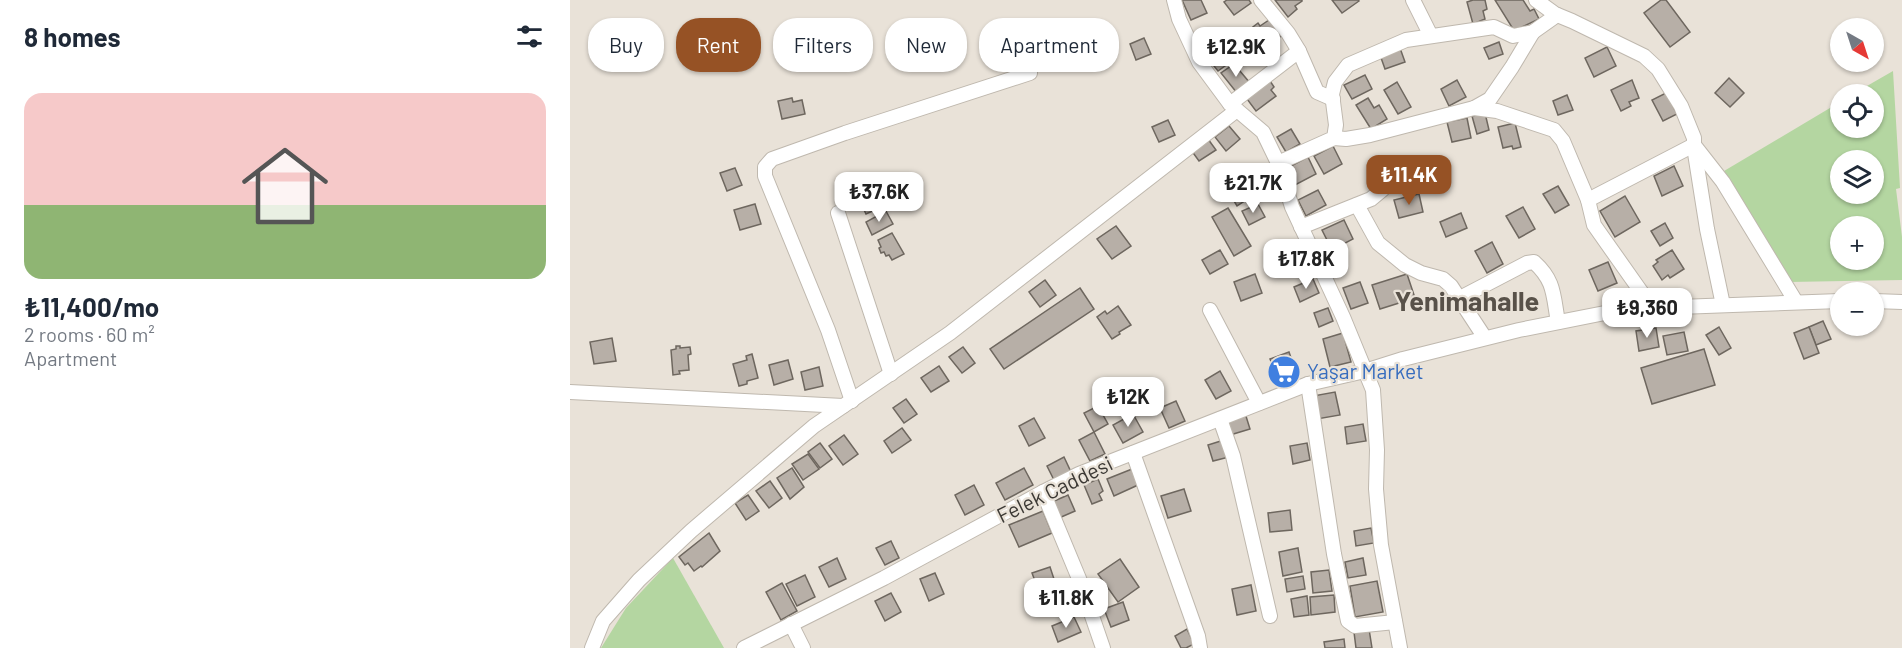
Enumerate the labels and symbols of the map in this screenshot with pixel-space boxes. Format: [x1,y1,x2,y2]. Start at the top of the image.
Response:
north arrow [1830,18,1884,72]
pin: ₺12.9K [1187,27,1285,78]
pin: ₺11.4K [1360,155,1458,206]
pin: ₺21.7K [1204,163,1302,214]
pin: ₺37.6K [830,172,928,223]
pin: ₺17.8K [1257,239,1355,290]
district label: Yenimahalle [1395,284,1539,316]
pin: ₺9,360 [1598,288,1696,339]
supermarket icon: Yaşar Market [1266,354,1302,390]
place label: Yaşar Market [1307,358,1424,383]
pin: ₺12K [1092,377,1164,428]
street label: Felek Caddesi [992,450,1116,527]
pin: ₺11.8K [1017,578,1115,629]

